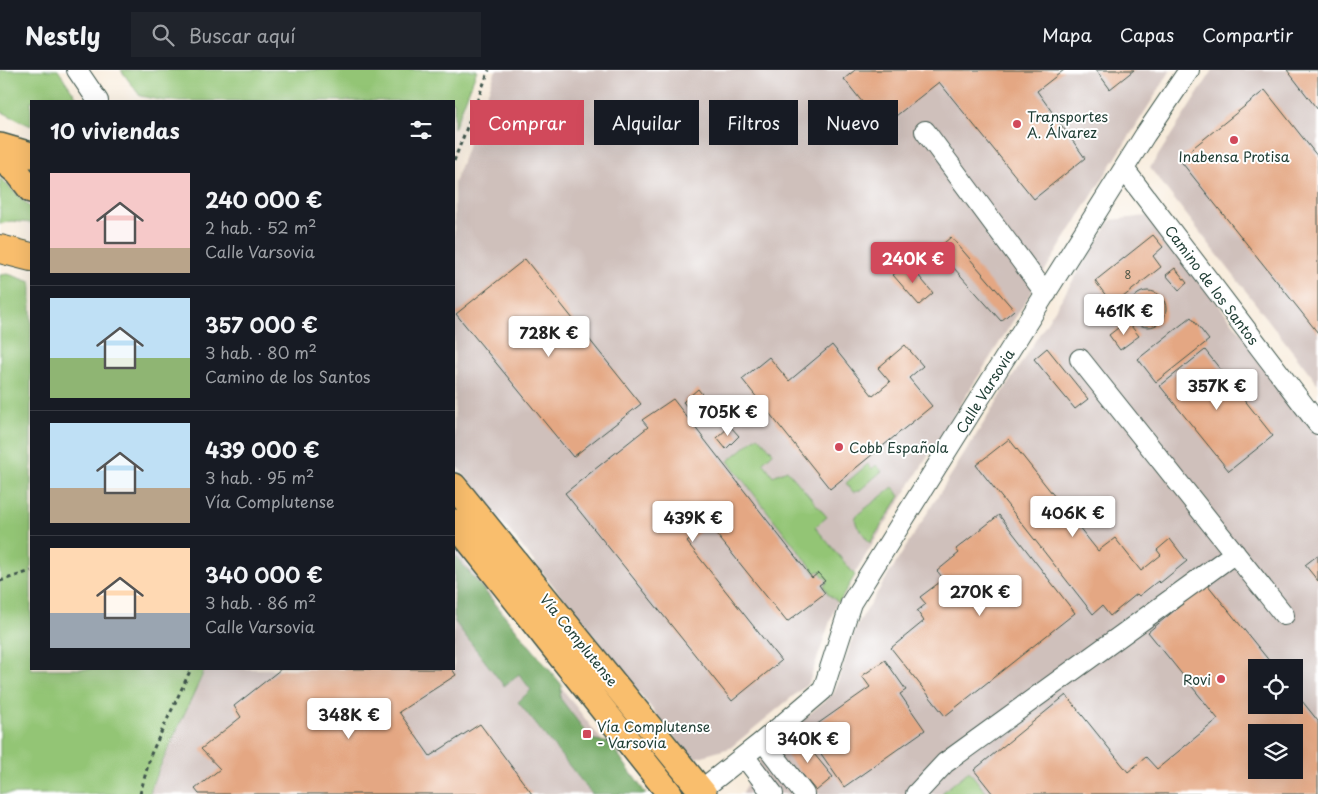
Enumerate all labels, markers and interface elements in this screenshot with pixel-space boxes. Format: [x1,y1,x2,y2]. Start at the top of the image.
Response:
search box [131,12,481,57]
text: Nestly [25,17,101,53]
icon: search [149,21,177,49]
text: Buscar aquí [189,21,296,49]
text: Mapa [1042,21,1092,48]
text: Capas [1120,21,1174,48]
text: Compartir [1202,21,1293,48]
chip: Comprar [470,100,584,145]
chip: Alquilar [594,100,699,145]
chip: Filtros [709,100,798,145]
chip: Nuevo [808,100,898,145]
place label: Transportes A. Álvarez [1027,106,1108,143]
text: 10 viviendas [50,114,180,146]
icon: filters [407,116,435,144]
marker: Transportes A. Álvarez [1011,118,1023,130]
marker: Inabensa Protisa [1228,134,1240,146]
place label: Inabensa Protisa [1178,146,1290,167]
text: 240 000 € [205,183,322,215]
icon: home [90,193,150,253]
text: 2 hab. · 52 m² [205,215,316,239]
street label: Camino de los Santos [1160,221,1264,349]
text: Calle Varsovia [205,239,315,263]
pin: 240K € [872,242,954,284]
text: 240K € [882,246,944,270]
house number: 8 [1125,266,1132,283]
pin: 461K € [1083,294,1165,336]
text: 461K € [1095,298,1153,322]
text: 357 000 € [205,308,318,340]
pin: 728K € [508,316,590,358]
icon: home [90,318,150,378]
text: 728K € [520,320,578,344]
text: 3 hab. · 80 m² [205,340,317,364]
street label: Calle Varsovia [951,345,1019,437]
text: Camino de los Santos [205,364,370,388]
pin: 357K € [1176,368,1258,411]
text: 357K € [1188,373,1247,397]
pin: 705K € [687,394,769,437]
text: 705K € [698,399,758,423]
text: 439 000 € [205,433,320,465]
place label: Cobb Española [849,437,949,458]
marker: Cobb Española [833,441,845,453]
icon: home [90,443,150,503]
text: 3 hab. · 95 m² [205,465,314,489]
text: Vía Complutense [205,489,335,513]
pin: 406K € [1032,496,1114,538]
pin: 439K € [652,500,734,543]
text: 406K € [1041,500,1105,524]
text: 439K € [663,505,723,529]
text: 340 000 € [205,558,323,590]
icon: home [90,568,150,628]
pin: 270K € [939,574,1021,617]
text: 270K € [950,579,1010,603]
street label: Vía Complutense [535,589,623,691]
text: 3 hab. · 86 m² [205,590,316,614]
text: Calle Varsovia [205,614,315,638]
map controls [1248,659,1303,779]
button: locate [1248,659,1303,714]
place label: Rovi [1183,669,1211,690]
marker: Rovi [1215,673,1227,685]
pin: 348K € [308,698,390,740]
text: 348K € [318,702,380,726]
place label: Vía Complutense - Varsovia [597,716,711,753]
pin: 340K € [767,722,849,764]
button: layers [1248,724,1303,779]
text: 340K € [777,726,839,750]
marker: Vía Complutense - Varsovia [581,728,593,740]

